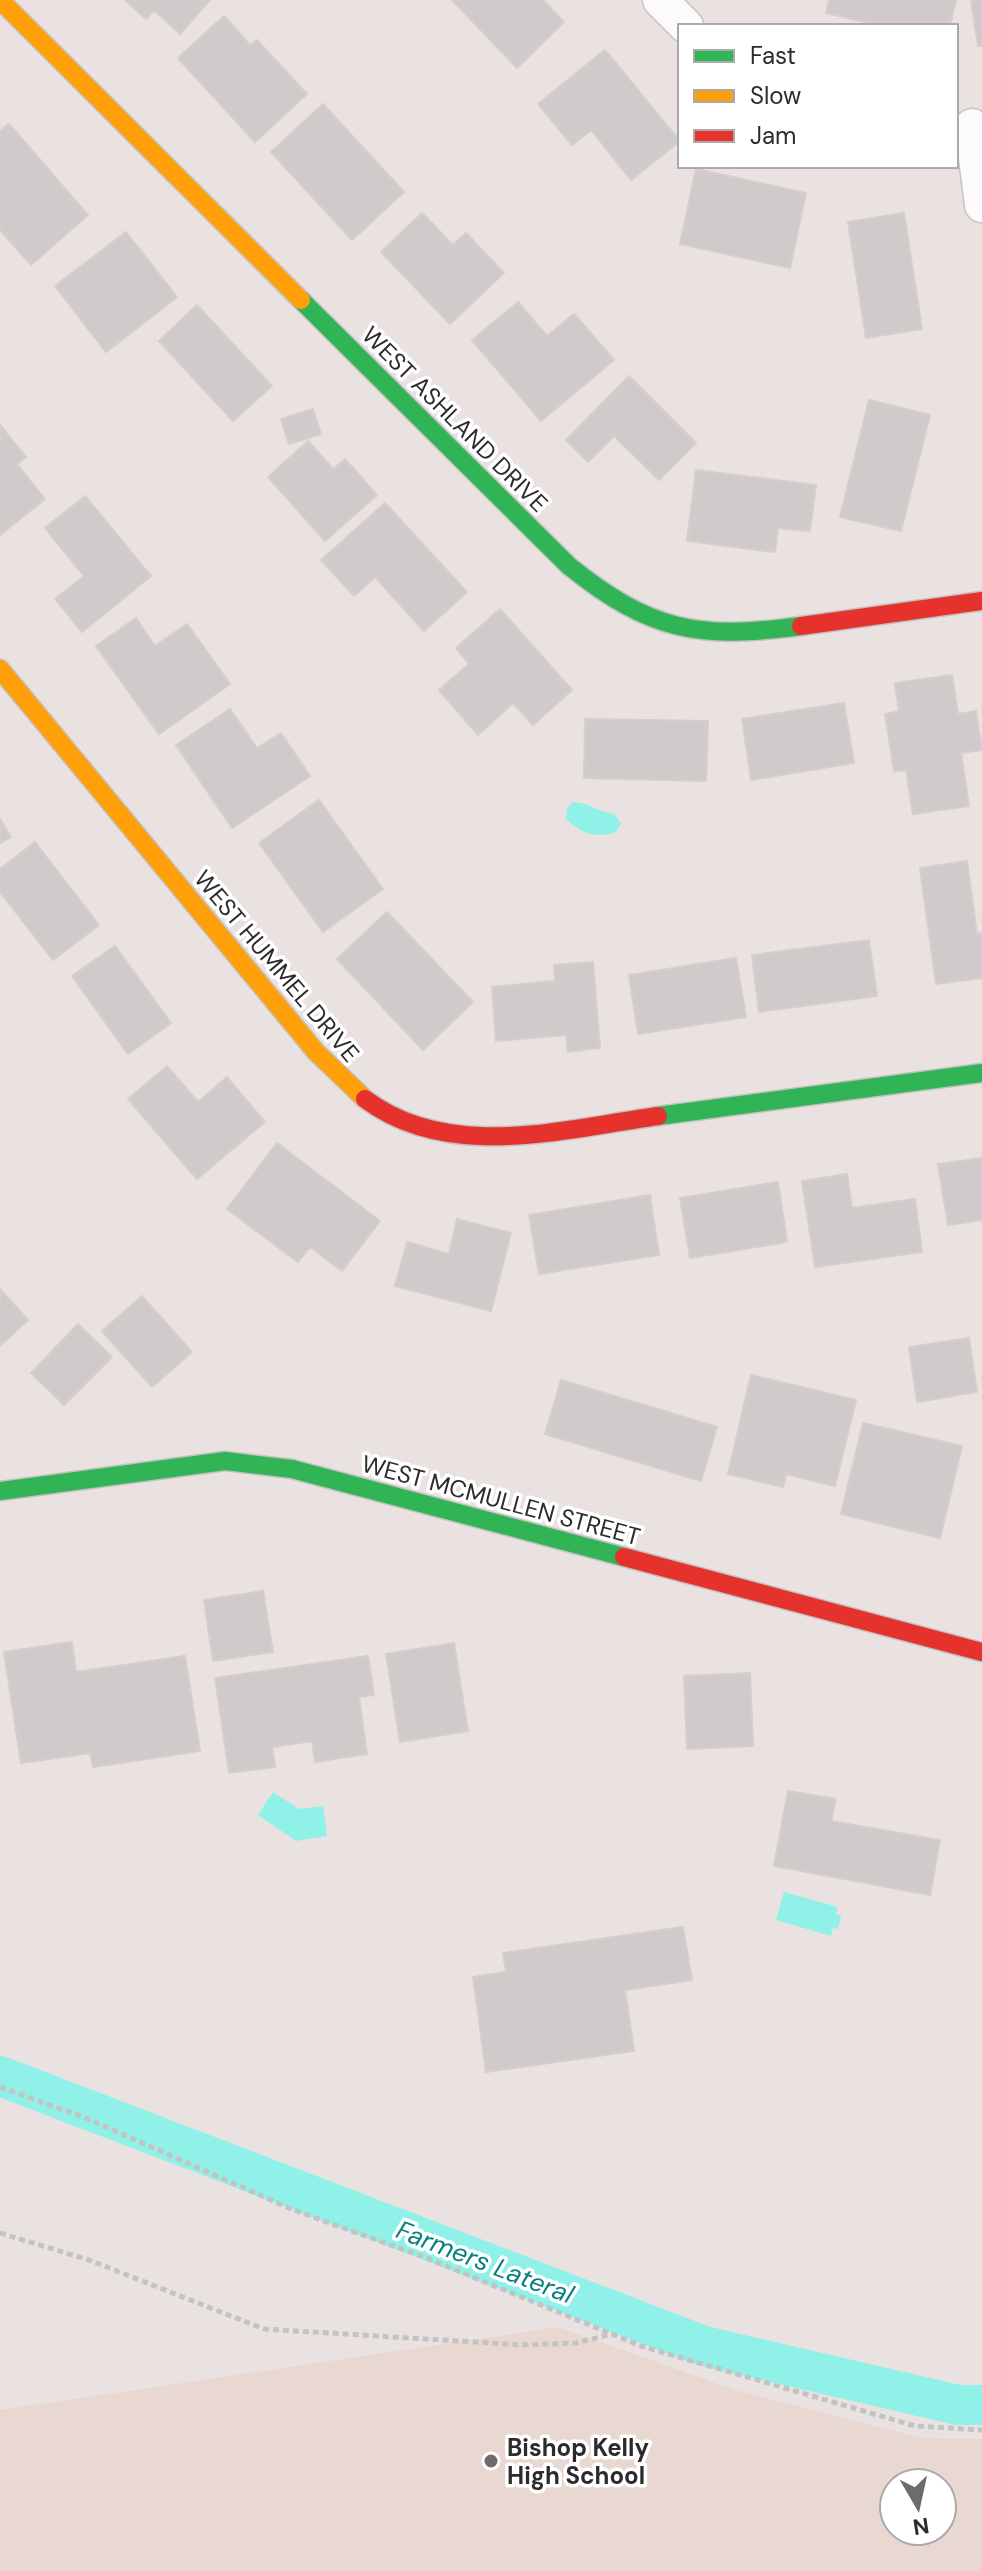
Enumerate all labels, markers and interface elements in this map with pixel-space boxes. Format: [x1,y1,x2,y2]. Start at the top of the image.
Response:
legend [678,24,958,168]
text: Fast [750,40,796,71]
text: Slow [750,80,801,111]
text: Jam [750,120,796,151]
street label: WEST ASHLAND DRIVE [356,320,554,518]
street label: WEST HUMMEL DRIVE [188,864,366,1068]
street label: WEST MCMULLEN STREET [358,1448,644,1552]
water label: Farmers Lateral [392,2213,580,2312]
place label: Bishop Kelly High School [507,2432,649,2491]
marker: Bishop Kelly High School [482,2452,500,2470]
north arrow [878,2467,958,2547]
text: N [911,2511,931,2542]

